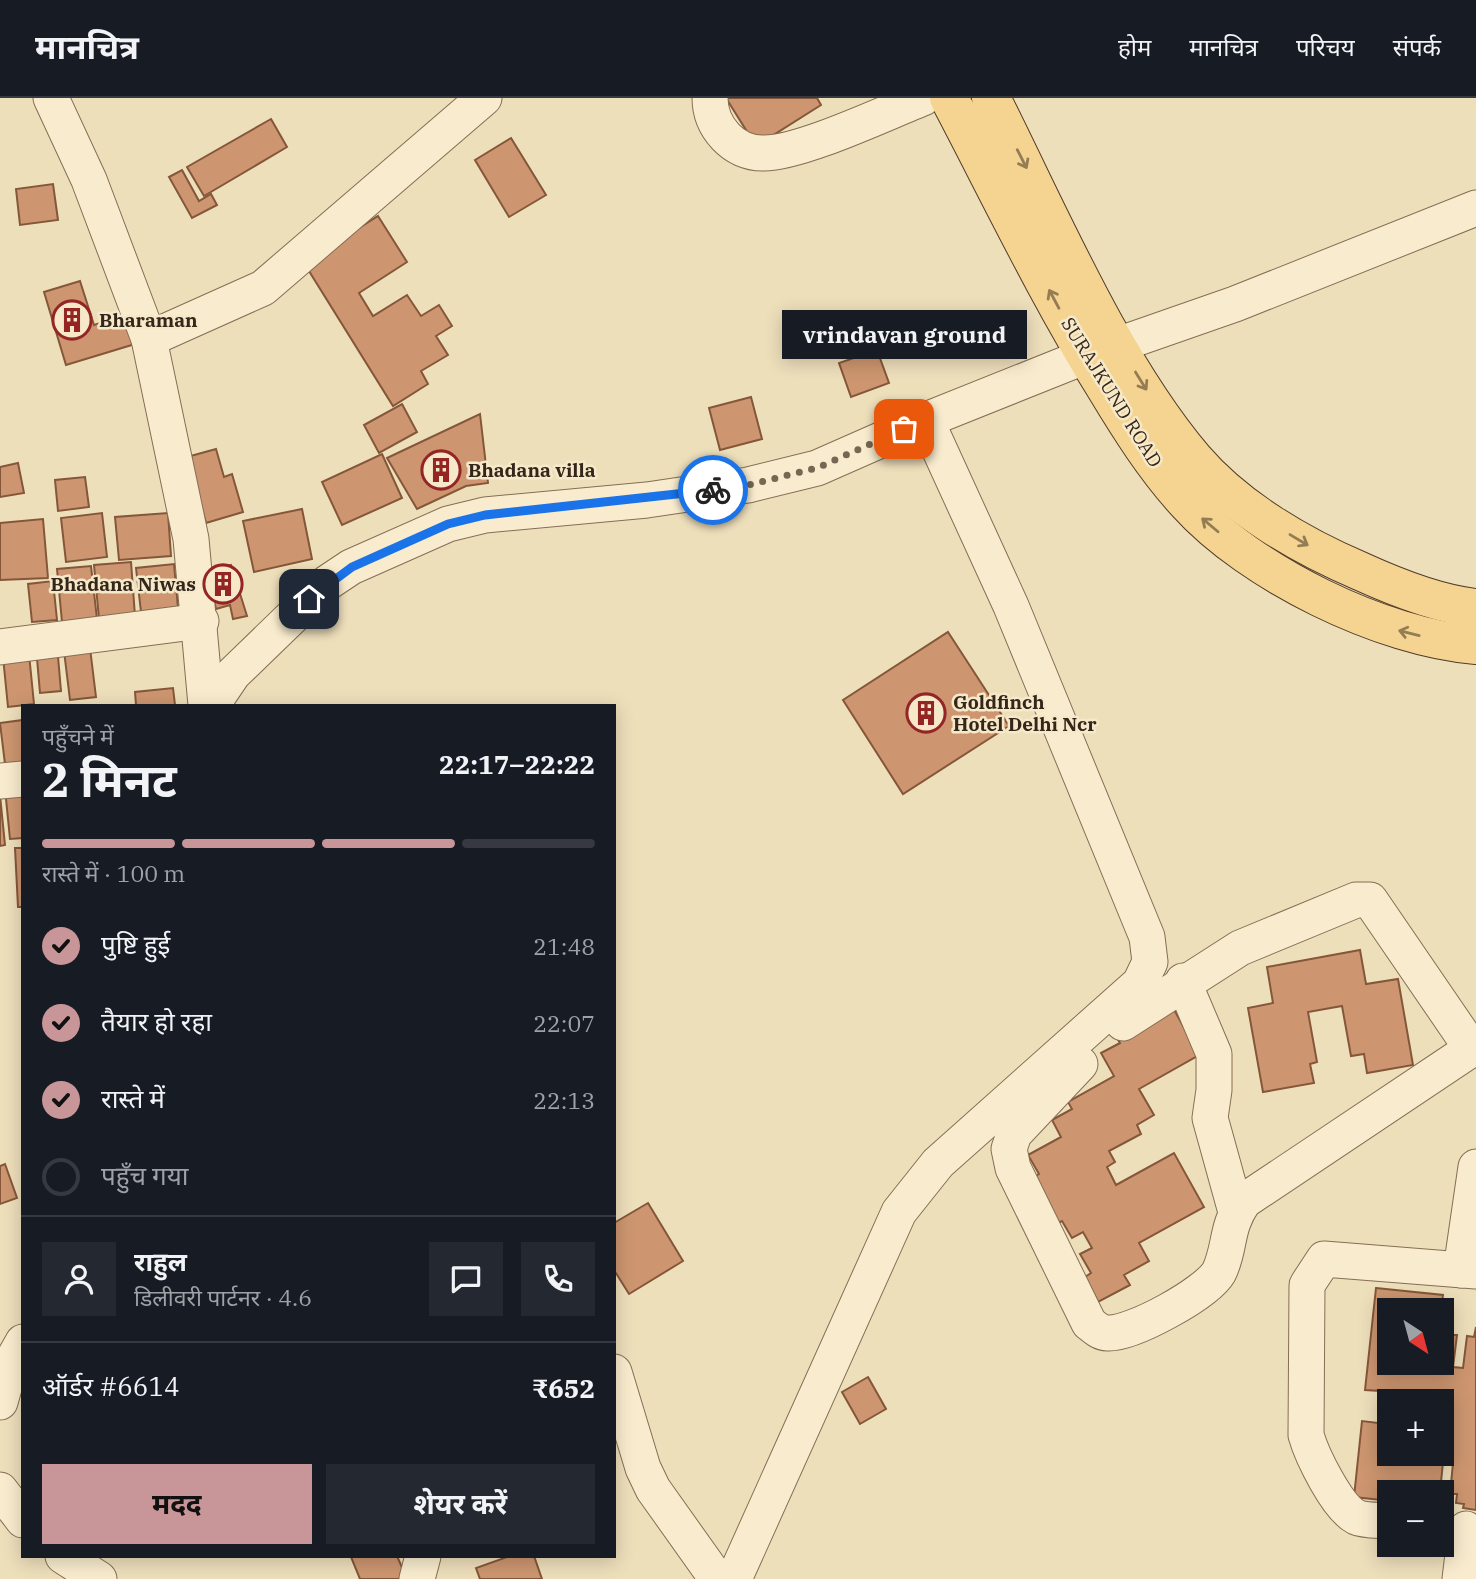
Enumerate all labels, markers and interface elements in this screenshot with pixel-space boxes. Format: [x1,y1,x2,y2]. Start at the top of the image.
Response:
text: मानचित्र [35,25,139,68]
text: होम [1118,31,1151,63]
text: मानचित्र [1189,31,1258,63]
text: परिचय [1296,31,1355,63]
text: संपर्क [1393,31,1441,63]
one-way arrow [1015,148,1029,169]
one-way arrow [1047,289,1061,309]
building icon: Bharaman [51,299,93,341]
place label: Bharaman [99,308,198,332]
callout: vrindavan ground [782,310,1026,359]
street label: SURAJKUND ROAD [1056,313,1168,471]
text: vrindavan ground [803,319,1006,349]
one-way arrow [1133,371,1148,390]
pin [874,399,934,459]
icon: bag [885,410,923,448]
building icon: Bhadana villa [420,449,462,491]
courier [678,455,748,525]
place label: Bhadana villa [468,458,596,482]
icon: bike [694,471,732,509]
one-way arrow [1202,517,1220,533]
one-way arrow [1289,533,1309,547]
building icon: Bhadana Niwas [202,563,244,605]
pin [279,569,339,629]
place label: Bhadana Niwas [51,572,196,596]
icon: home [290,580,328,618]
one-way arrow [1398,625,1420,638]
place label: Goldfinch Hotel Delhi Ncr [953,690,1097,736]
building icon: Goldfinch Hotel Delhi Ncr [905,692,947,734]
text: पहुँचने में [42,721,114,751]
text: 22:17–22:22 [439,747,595,781]
text: 2 मिनट [42,750,177,810]
text: रास्ते में · 100 m [42,858,185,888]
icon: check [42,927,80,965]
text: पुष्टि हुई [101,927,170,961]
text: 21:48 [533,931,595,961]
icon: check [42,1004,80,1042]
text: तैयार हो रहा [101,1004,212,1038]
text: 22:07 [533,1008,595,1038]
icon: check [42,1081,80,1119]
text: रास्ते में [101,1081,165,1115]
text: 22:13 [533,1085,595,1115]
text: पहुँच गया [101,1158,189,1192]
button: person [42,1242,116,1316]
button: chat [429,1242,503,1316]
button: phone [521,1242,595,1316]
text: राहुल [134,1244,187,1278]
text: डिलीवरी पार्टनर · 4.6 [134,1282,312,1312]
north arrow [1377,1298,1454,1376]
map controls [1377,1298,1454,1557]
text: ऑर्डर #6614 [42,1369,180,1403]
text: ₹652 [532,1371,595,1405]
button: + [1377,1389,1454,1466]
button: मदद [42,1464,312,1544]
button: शेयर करें [326,1464,595,1544]
button: − [1377,1480,1454,1557]

